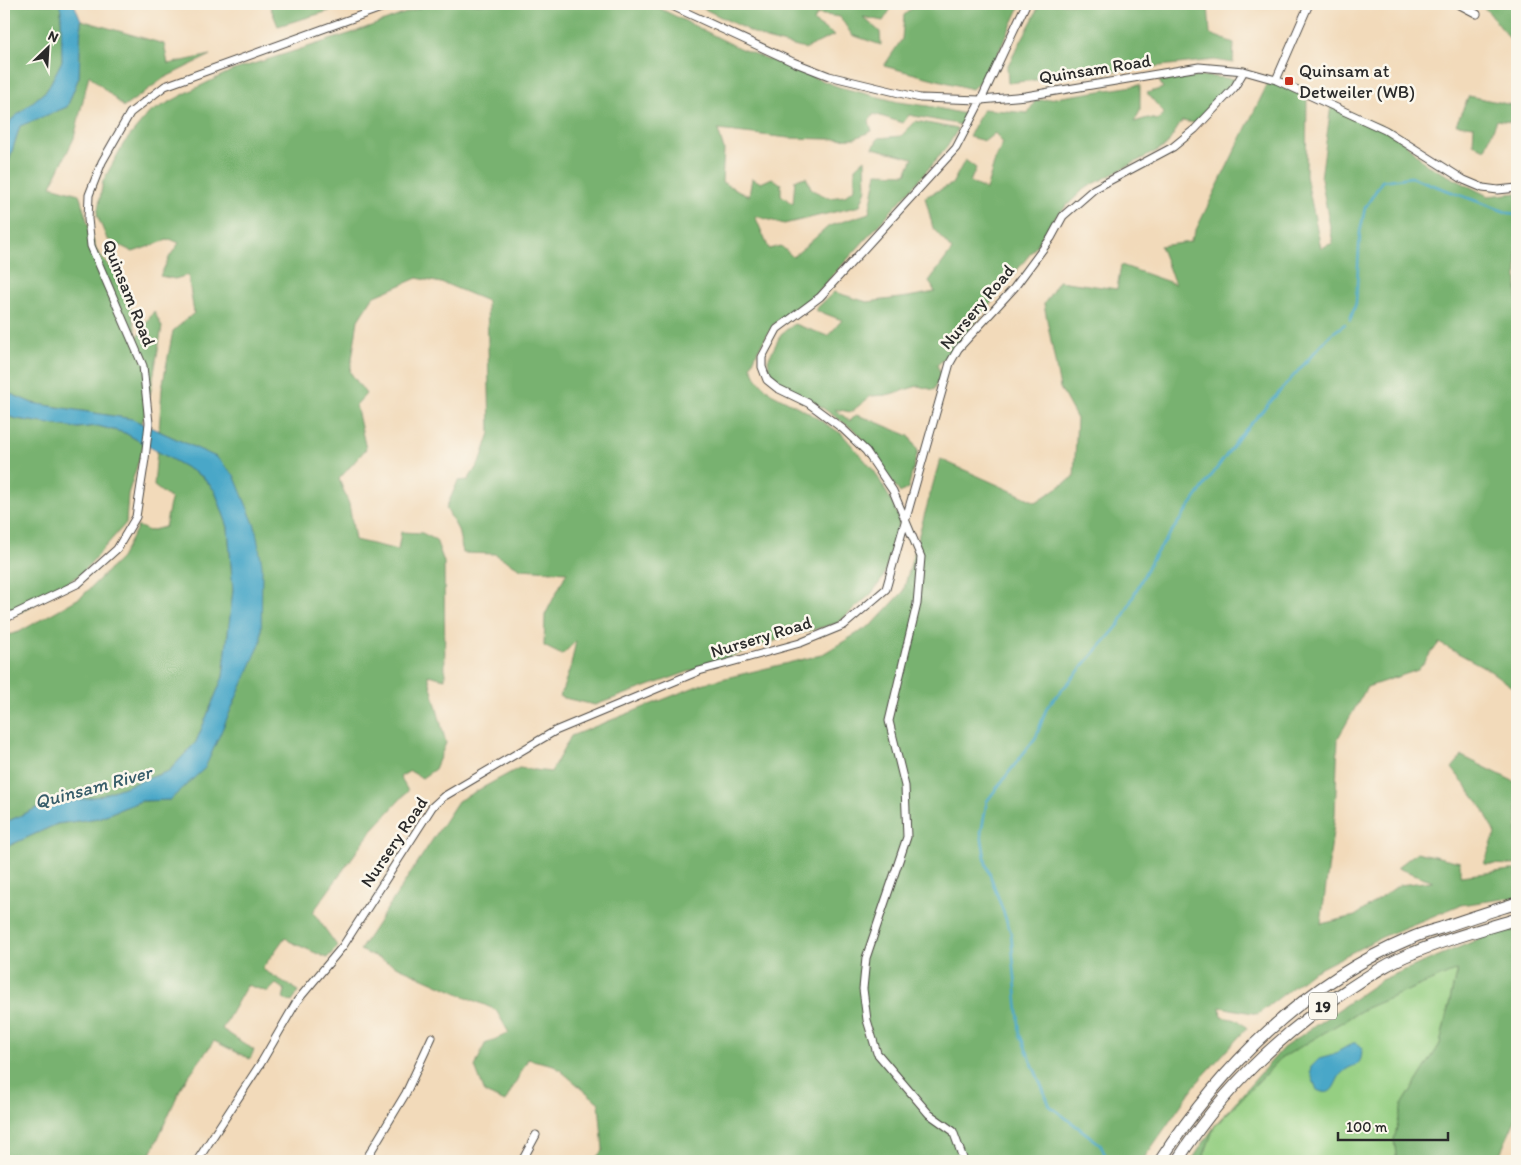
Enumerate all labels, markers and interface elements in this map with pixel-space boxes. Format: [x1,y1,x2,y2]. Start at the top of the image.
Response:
north arrow [22,22,72,72]
text: N [45,27,61,46]
street label: Quinsam Road [1037,49,1153,89]
place label: Quinsam at Detweiler (WB) [1299,60,1415,103]
marker: Quinsam at Detweiler (WB) [1283,75,1295,87]
street label: Quinsam Road [98,236,160,350]
street label: Nursery Road [935,260,1019,354]
street label: Nursery Road [708,611,815,663]
water label: Quinsam River [32,760,156,814]
street label: Nursery Road [356,792,433,891]
road number: 19 [1309,992,1337,1019]
scale bar [1338,1110,1448,1142]
text: 100 m [1346,1118,1388,1136]

